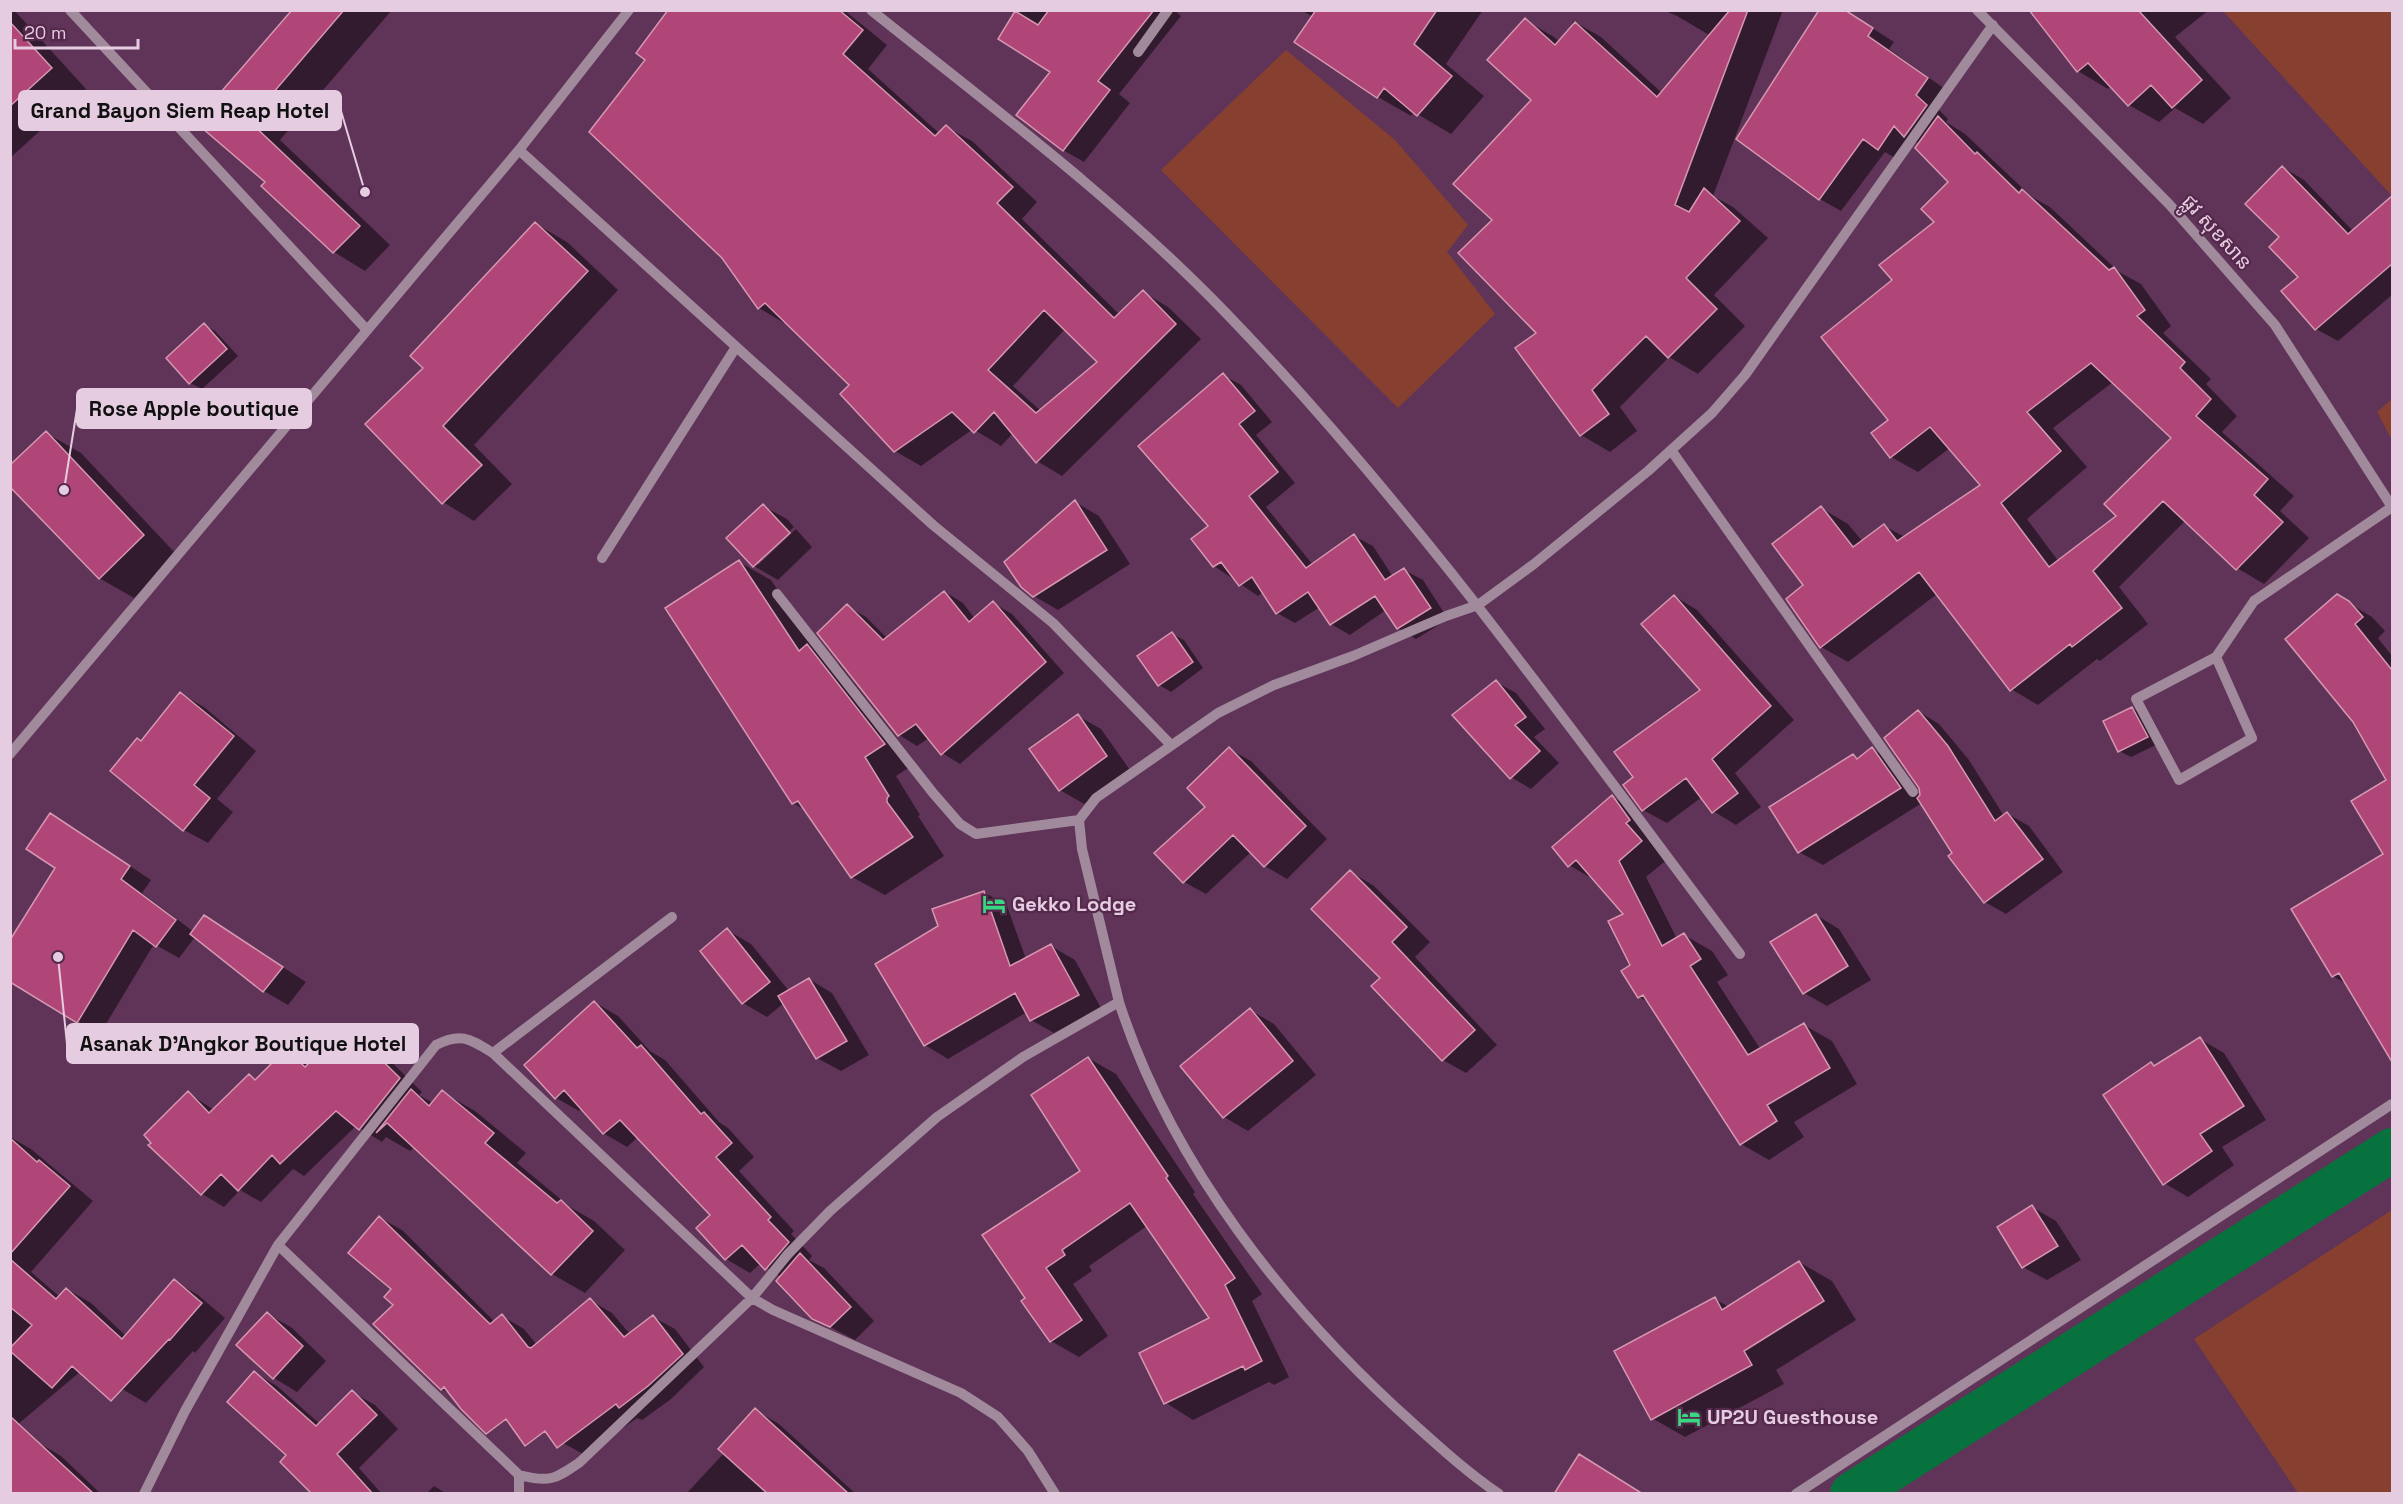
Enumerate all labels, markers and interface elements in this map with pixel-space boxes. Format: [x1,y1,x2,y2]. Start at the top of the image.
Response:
scale bar [15,12,138,50]
text: 20 m [24,21,67,44]
callout: Grand Bayon Siem Reap Hotel [19,91,341,130]
text: Grand Bayon Siem Reap Hotel [31,97,329,124]
street label: ផ្លូវ សុខសាន [2172,189,2258,279]
callout: Rose Apple boutique [77,389,311,428]
text: Rose Apple boutique [89,395,299,422]
hotel icon: Gekko Lodge [981,891,1007,917]
place label: Gekko Lodge [1012,891,1136,917]
callout: Asanak D'Angkor Boutique Hotel [67,1024,418,1063]
text: Asanak D'Angkor Boutique Hotel [80,1030,406,1057]
hotel icon: UP2U Guesthouse [1676,1404,1702,1430]
place label: UP2U Guesthouse [1707,1404,1878,1430]

